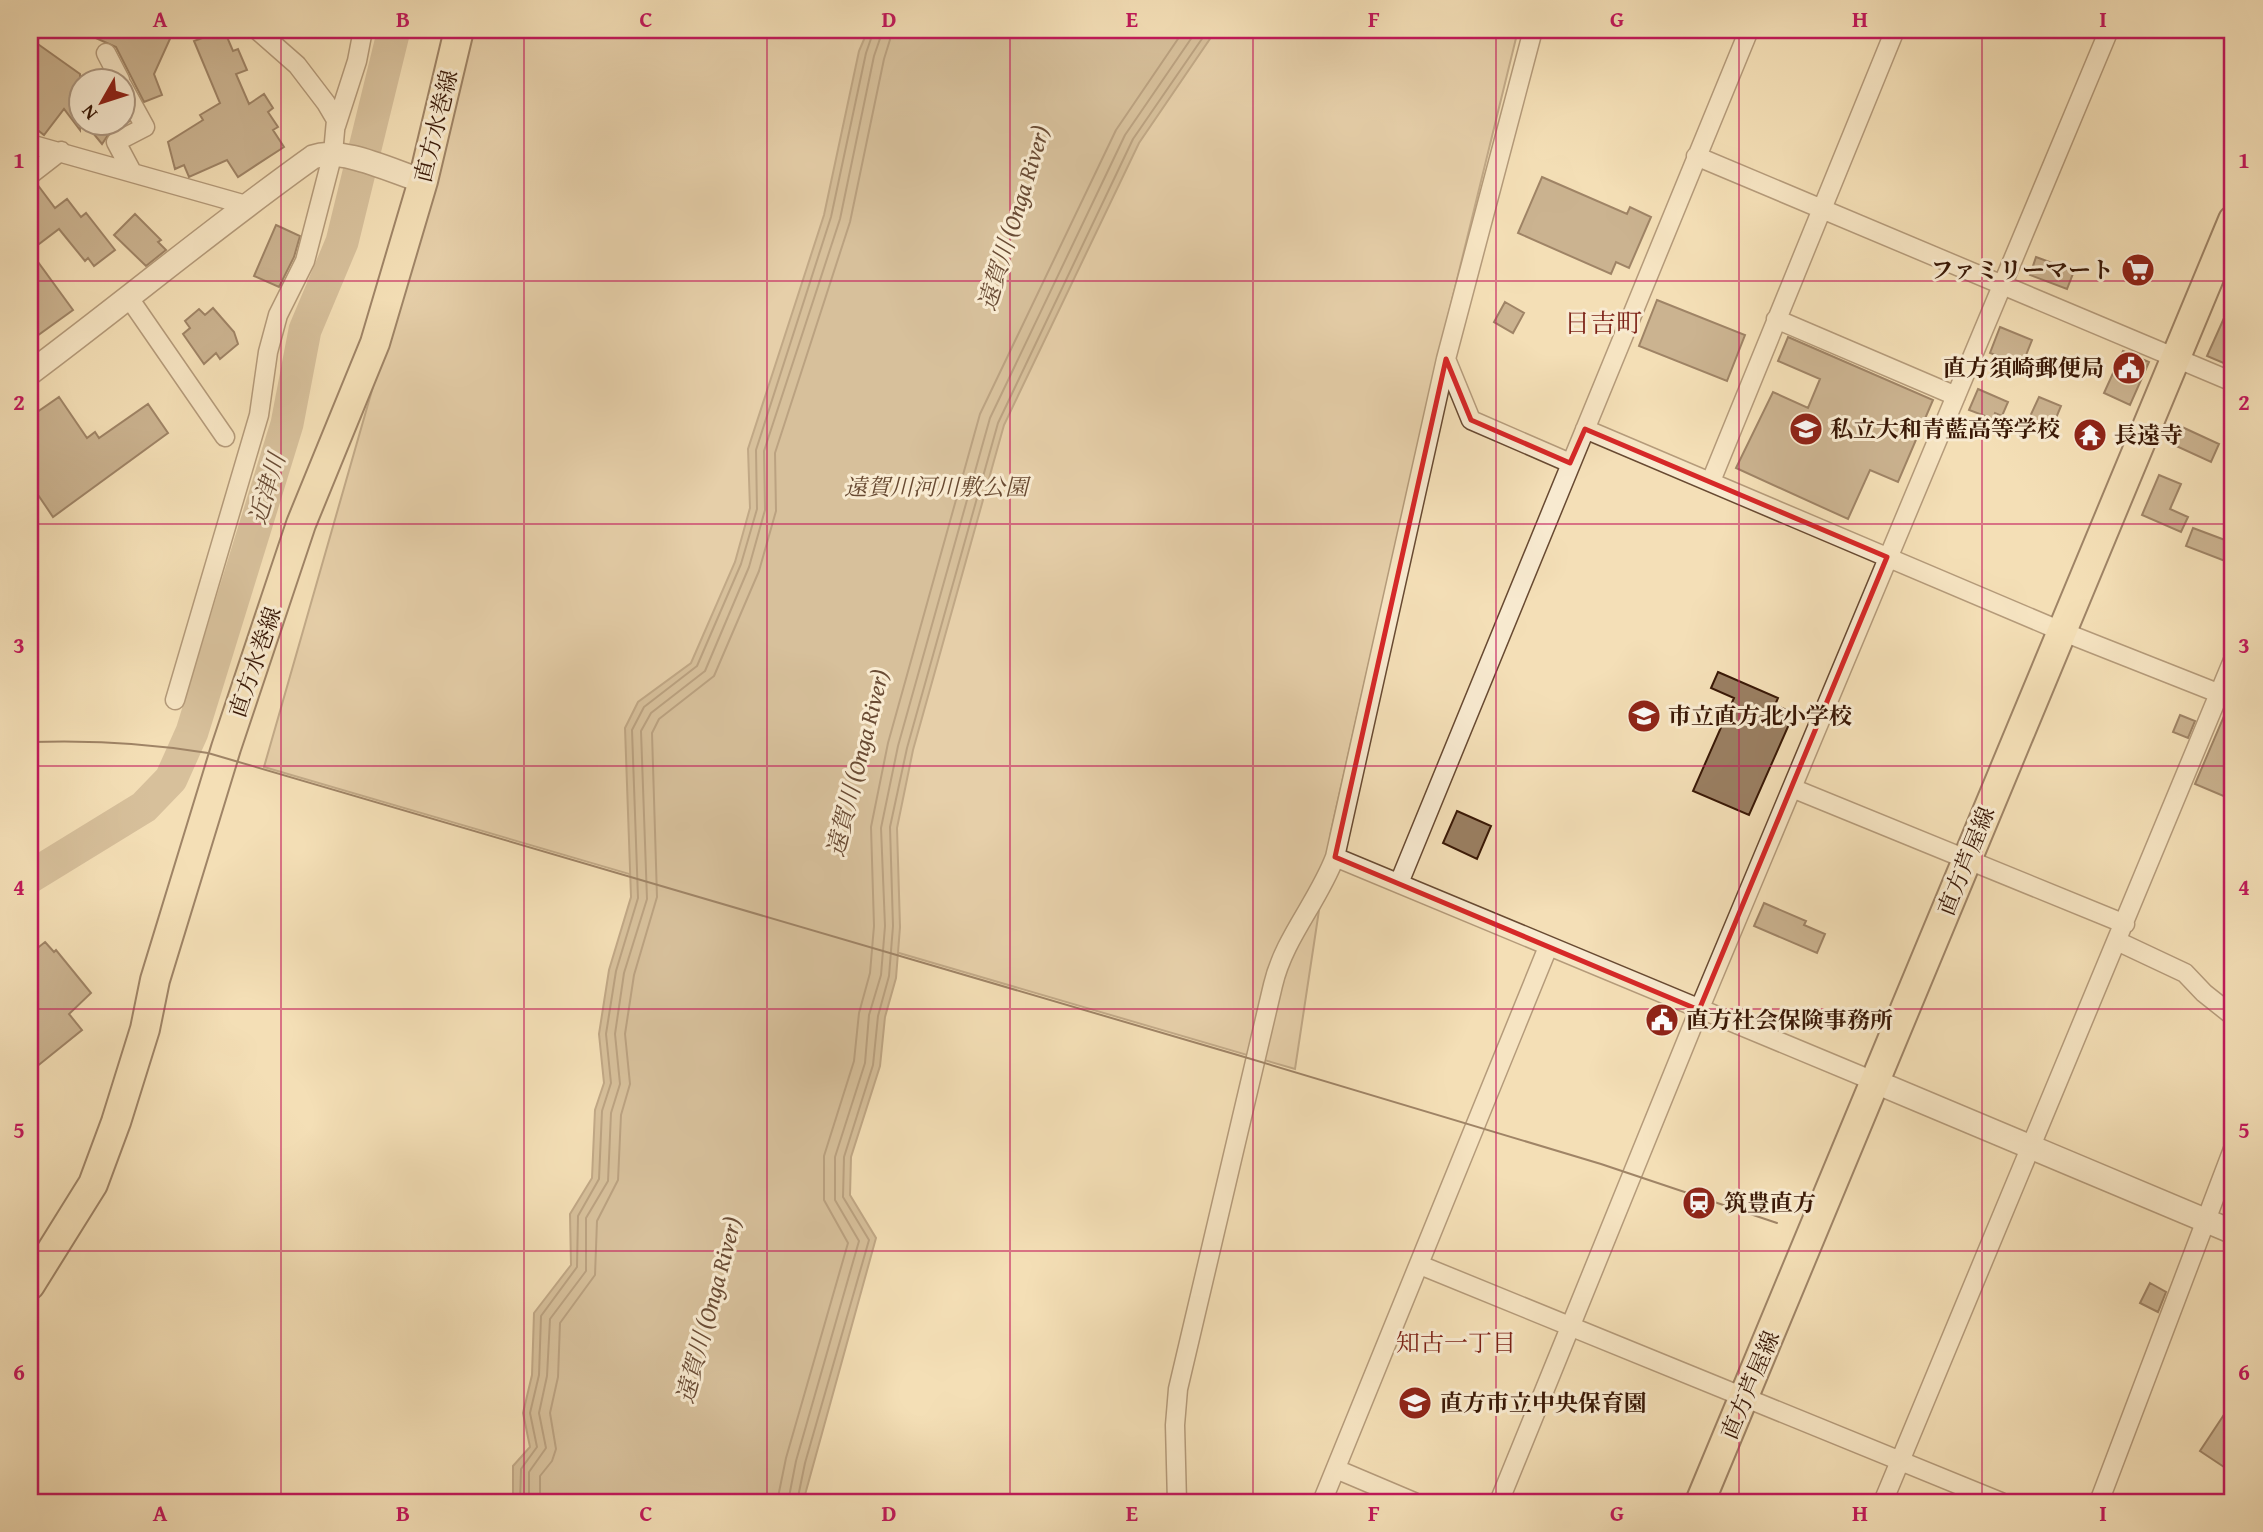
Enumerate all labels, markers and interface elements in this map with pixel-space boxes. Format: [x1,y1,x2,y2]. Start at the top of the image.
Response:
text: A [153,2,168,35]
text: B [396,2,410,35]
text: C [639,2,653,35]
text: D [882,2,897,35]
text: E [1126,2,1138,35]
text: F [1368,2,1380,35]
text: G [1610,2,1624,35]
text: H [1852,2,1868,35]
text: I [2099,2,2107,35]
north arrow [66,66,136,136]
street label: 直方水巻線 [406,66,465,186]
text: N [74,99,104,126]
water label: 遠賀川 (Onga River) [969,121,1058,315]
text: 1 [13,143,25,176]
text: 1 [2238,143,2250,176]
supermarket icon: ファミリーマート [2119,251,2157,289]
place label: ファミリーマート [1930,253,2114,286]
district label: 日吉町 [1564,303,1642,342]
public building icon: 直方須崎郵便局 [2110,349,2148,387]
place label: 直方須崎郵便局 [1943,351,2104,384]
text: 2 [13,385,25,418]
text: 2 [2238,385,2250,418]
school or university icon: 私立大和青藍高等学校 [1787,410,1825,448]
place label: 私立大和青藍高等学校 [1830,412,2060,445]
temple icon: 長遠寺 [2071,416,2109,454]
place label: 長遠寺 [2114,418,2183,451]
water label: 近津川 [239,446,295,528]
park label: 遠賀川河川敷公園 [844,470,1032,503]
street label: 直方水巻線 [220,602,289,722]
text: 3 [13,628,25,661]
text: 3 [2238,628,2250,661]
water label: 遠賀川 (Onga River) [817,666,898,860]
school or university icon: 市立直方北小学校 [1625,697,1663,735]
place label: 市立直方北小学校 [1668,699,1852,732]
street label: 直方芦屋線 [1929,801,2002,920]
text: 4 [13,870,25,903]
text: 4 [2238,870,2250,903]
public building icon: 直方社会保険事務所 [1643,1001,1681,1039]
place label: 直方社会保険事務所 [1686,1003,1893,1036]
text: 5 [13,1113,25,1146]
text: 5 [2238,1113,2250,1146]
station icon: 筑豊直方 [1680,1184,1718,1222]
place label: 筑豊直方 [1724,1186,1816,1219]
water label: 遠賀川 (Onga River) [667,1213,750,1407]
district label: 知古一丁目 [1396,1325,1516,1360]
street label: 直方芦屋線 [1712,1325,1787,1444]
text: 6 [13,1355,25,1388]
text: 6 [2238,1355,2250,1388]
school or university icon: 直方市立中央保育園 [1396,1384,1434,1422]
place label: 直方市立中央保育園 [1440,1386,1647,1419]
text: A [153,1496,168,1529]
text: B [396,1496,410,1529]
text: C [639,1496,653,1529]
text: D [882,1496,897,1529]
text: E [1126,1496,1138,1529]
text: F [1368,1496,1380,1529]
text: G [1610,1496,1624,1529]
text: H [1852,1496,1868,1529]
text: I [2099,1496,2107,1529]

